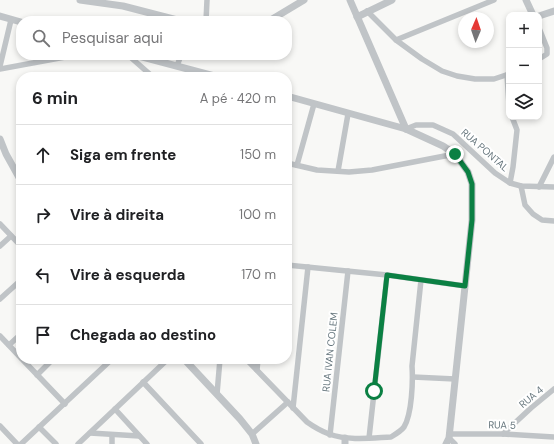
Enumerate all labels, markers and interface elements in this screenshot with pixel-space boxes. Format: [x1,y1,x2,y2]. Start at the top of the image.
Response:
north arrow [458,12,494,48]
map controls [506,12,542,120]
button: + [506,12,542,48]
search box [16,16,292,60]
icon: search [30,27,52,49]
text: Pesquisar aqui [62,28,163,48]
button: − [506,48,542,84]
button: layers [506,84,542,120]
text: 6 min [32,87,78,109]
text: A pé · 420 m [200,90,276,107]
street label: RUA PONTAL [459,126,511,174]
icon: ahead [32,144,54,166]
text: Siga em frente [70,145,176,165]
route end [446,145,464,163]
text: 150 m [240,146,276,163]
icon: right [32,204,54,226]
text: Vire à direita [70,205,164,225]
text: 100 m [239,206,276,223]
icon: left [32,264,54,286]
text: Vire à esquerda [70,265,185,285]
text: 170 m [241,266,276,283]
street label: RUA IVAN COLEM [319,312,341,392]
icon: arrive [32,324,54,346]
text: Chegada ao destino [70,325,216,345]
route start [365,382,383,400]
street label: RUA 4 [516,383,546,411]
street label: RUA 5 [488,418,516,432]

